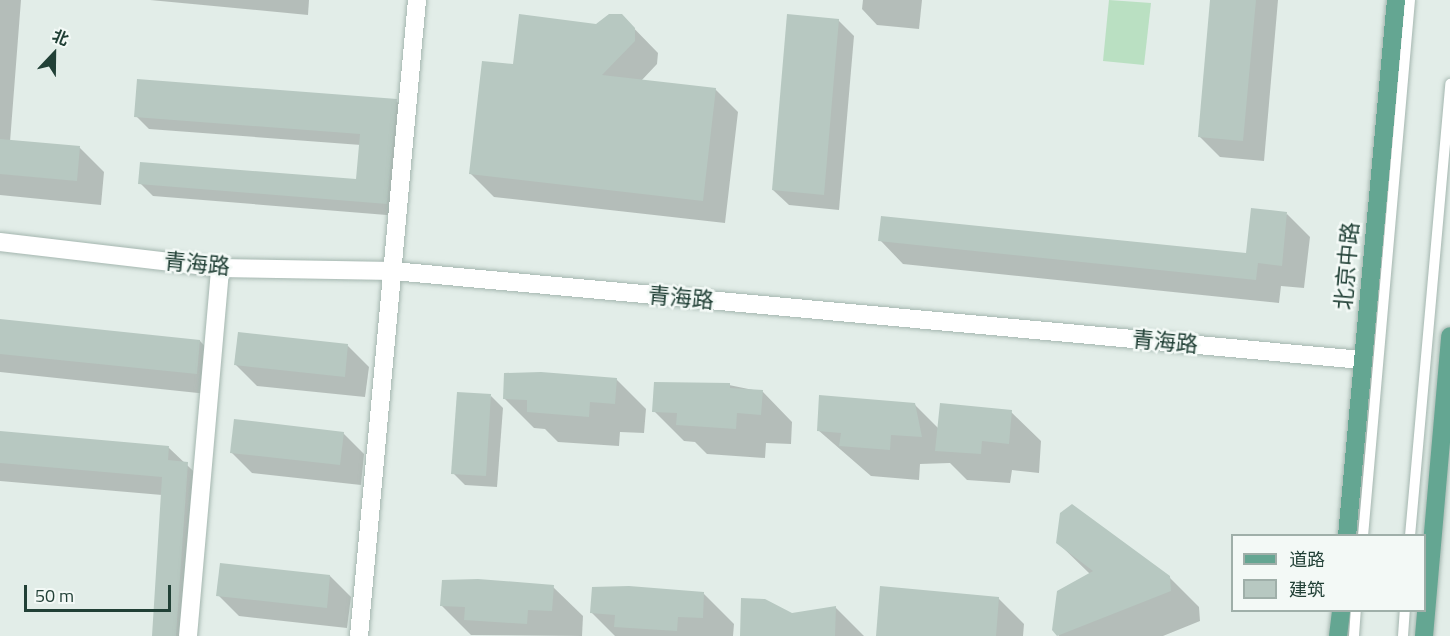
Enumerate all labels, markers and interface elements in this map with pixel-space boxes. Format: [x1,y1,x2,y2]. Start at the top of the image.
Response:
text: 北 [49,23,73,51]
north arrow [24,24,84,84]
street label: 北京中路 [1330,221,1364,311]
street label: 青海路 [163,248,231,280]
street label: 青海路 [647,282,715,314]
street label: 青海路 [1131,326,1199,358]
legend [1231,534,1426,612]
text: 道路 [1289,546,1325,573]
scale bar [27,573,174,611]
text: 建筑 [1289,576,1325,603]
text: 50 m [35,582,74,609]

